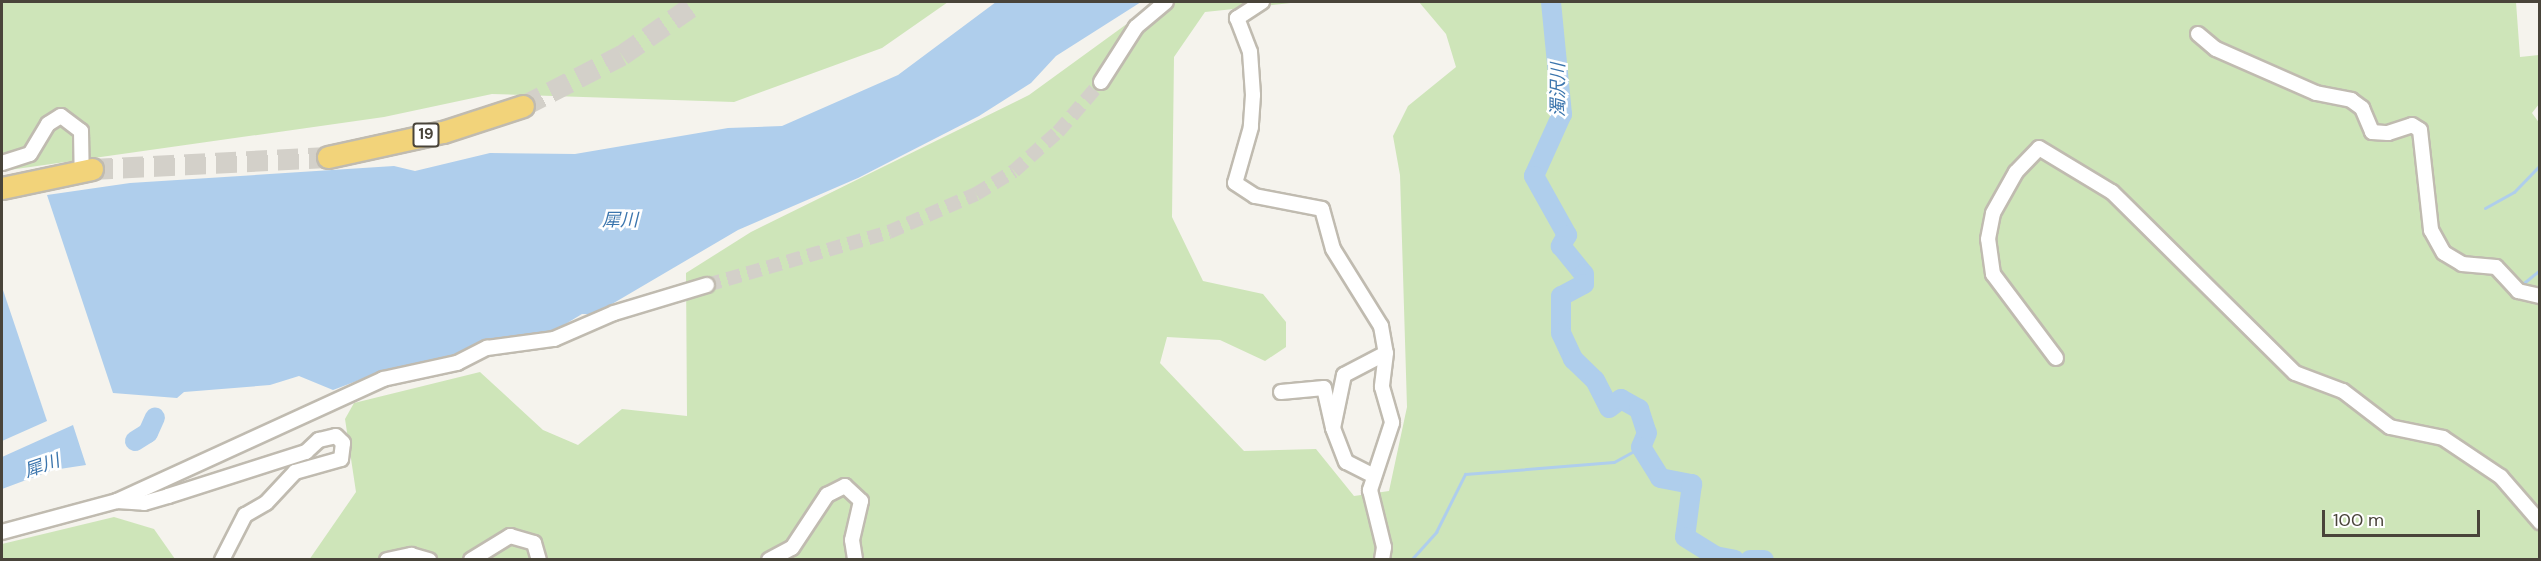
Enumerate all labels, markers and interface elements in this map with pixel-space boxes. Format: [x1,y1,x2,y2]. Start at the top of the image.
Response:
water label: 濁沢川 [1547,63,1569,117]
road number: 19 [412,123,440,147]
water label: 犀川 [602,209,638,231]
water label: 犀川 [21,450,63,482]
scale bar [2325,498,2482,536]
text: 100 m [2333,508,2384,532]

